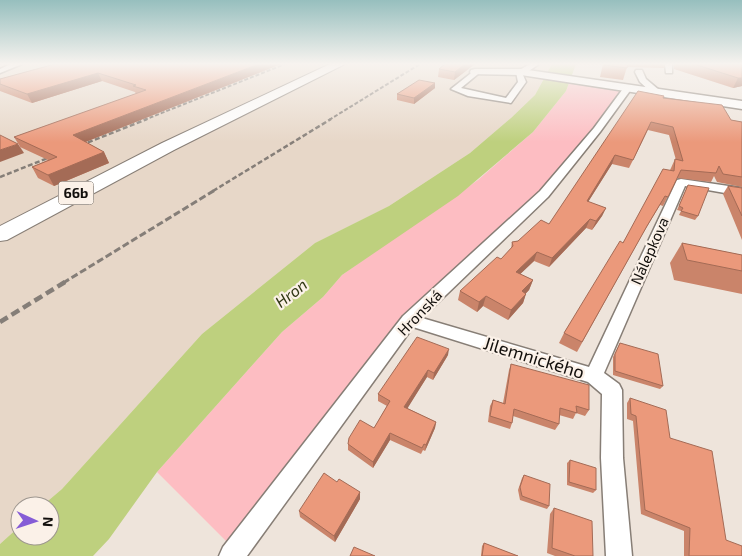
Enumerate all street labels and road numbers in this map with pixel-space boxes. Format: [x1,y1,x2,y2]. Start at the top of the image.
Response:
road number: 66b [58,182,94,204]
street label: Nálepkova [626,214,672,287]
street label: Hronská [393,286,445,339]
street label: Jilemnického [481,331,587,383]

